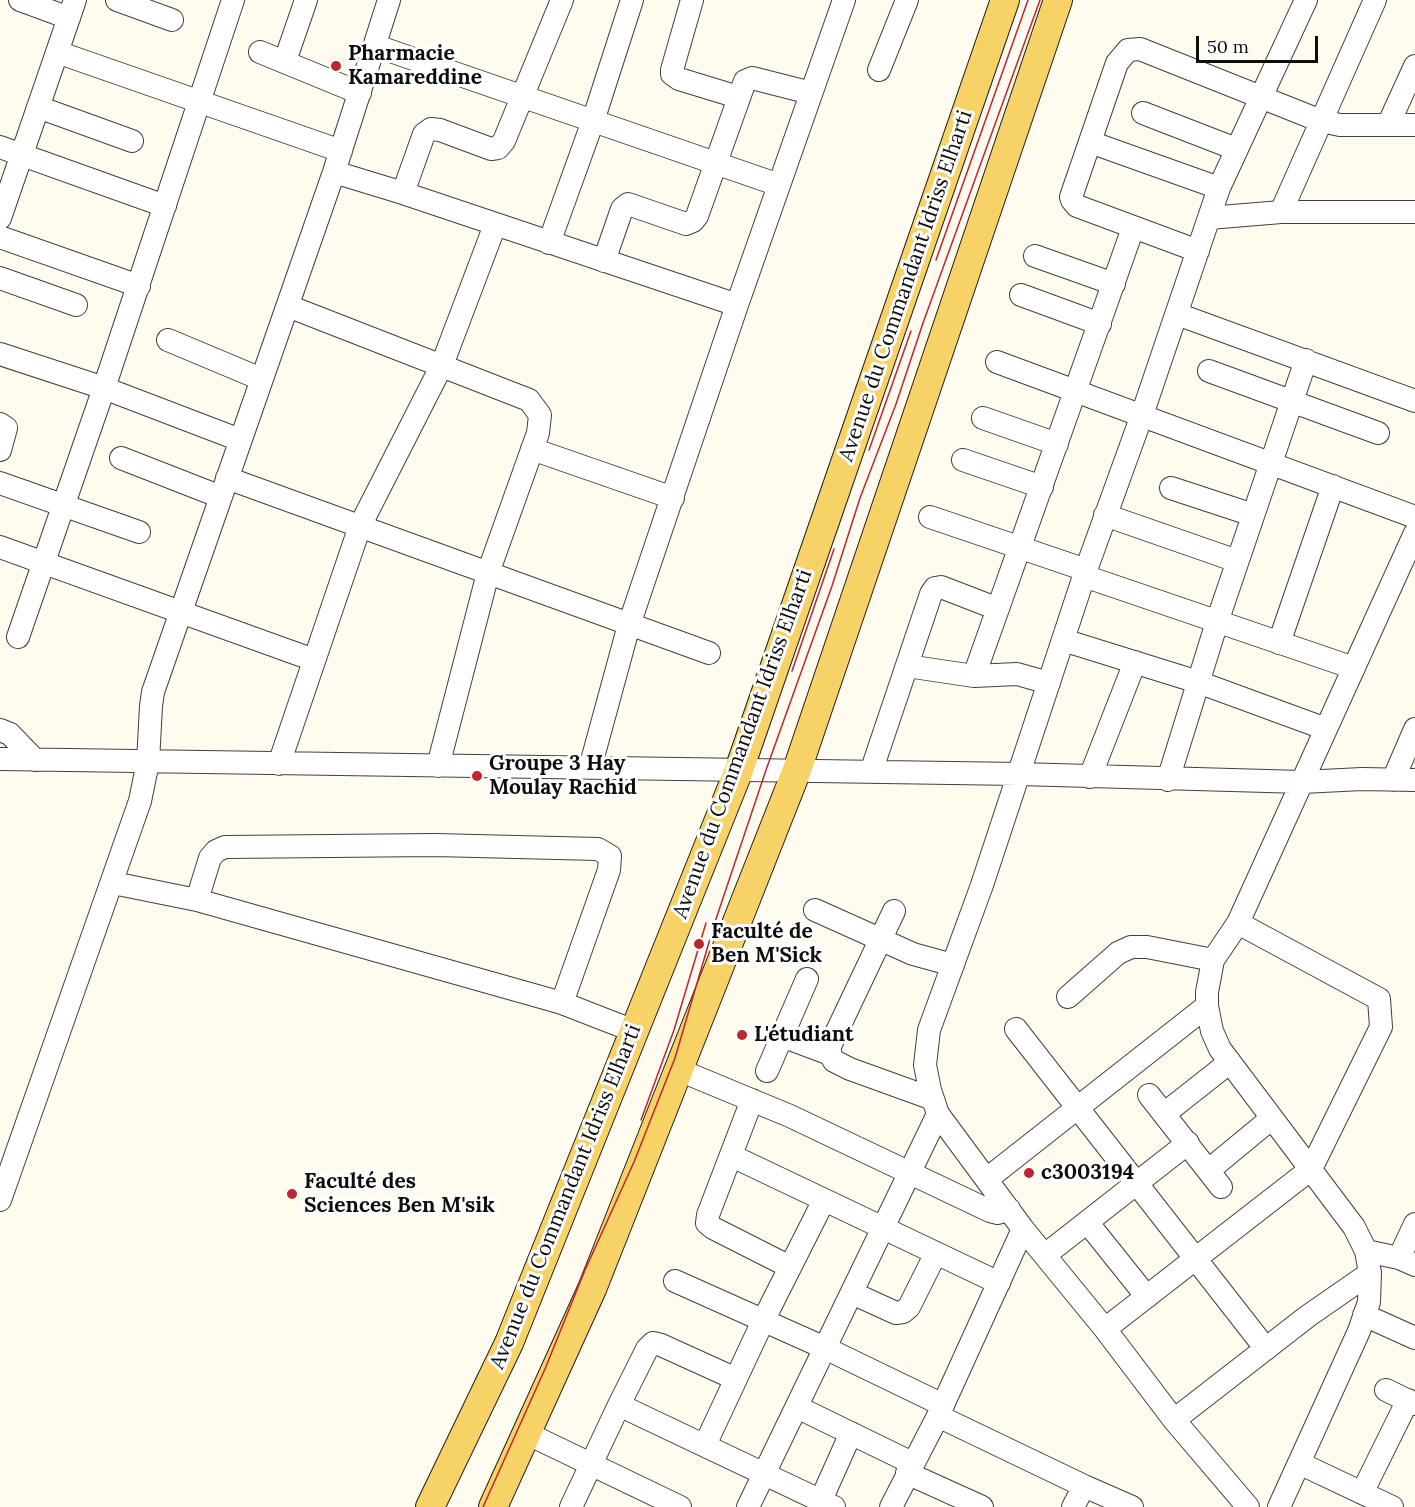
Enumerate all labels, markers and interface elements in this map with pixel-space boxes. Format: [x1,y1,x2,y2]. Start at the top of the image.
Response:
scale bar [1199,24,1320,62]
text: 50 m [1207,35,1249,58]
place label: Pharmacie Kamareddine [348,41,482,91]
marker: Pharmacie Kamareddine [329,59,343,73]
street label: Avenue du Commandant Idriss Elharti [834,107,978,465]
street label: Avenue du Commandant Idriss Elharti [668,566,818,922]
place label: Groupe 3 Hay Moulay Rachid [489,751,637,801]
marker: Groupe 3 Hay Moulay Rachid [470,769,484,783]
place label: Faculté de Ben M'Sick [711,919,822,969]
marker: Faculté de Ben M'Sick [692,937,706,951]
street label: Avenue du Commandant Idriss Elharti [485,1021,647,1373]
place label: L'étudiant [754,1022,854,1048]
marker: L'étudiant [735,1028,749,1042]
place label: c3003194 [1041,1160,1134,1186]
marker: c3003194 [1022,1166,1036,1180]
place label: Faculté des Sciences Ben M'sik [304,1169,495,1219]
marker: Faculté des Sciences Ben M'sik [285,1187,299,1201]

